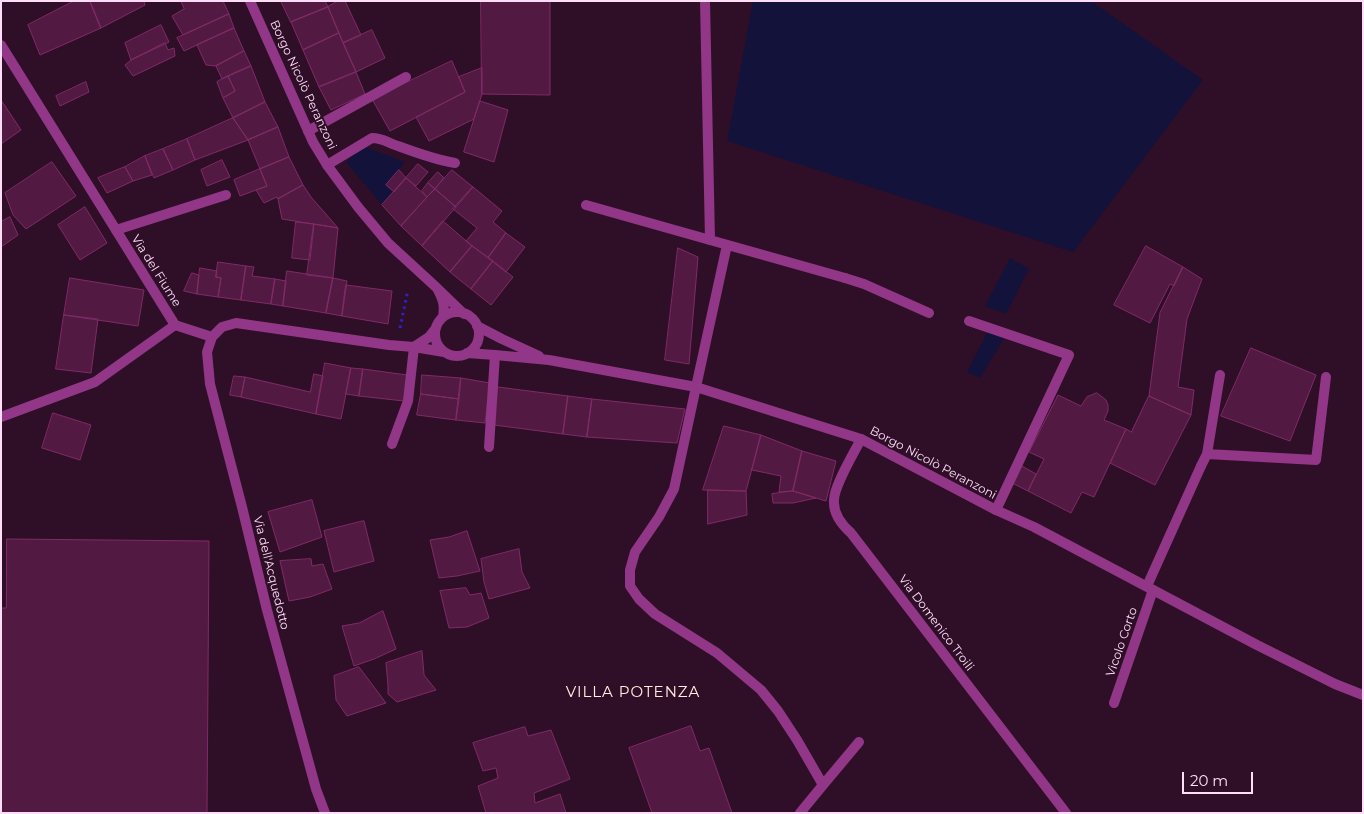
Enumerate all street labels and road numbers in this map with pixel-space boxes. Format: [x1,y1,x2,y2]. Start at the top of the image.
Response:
street label: Borgo Nicolò Peranzoni [267,18,339,152]
street label: Via del Fiume [128,232,184,310]
street label: Borgo Nicolò Peranzoni [867,423,999,503]
street label: Via dell'Acquedotto [250,515,292,631]
street label: Via Domenico Troili [895,572,977,674]
street label: Vicolo Corto [1103,605,1141,679]

